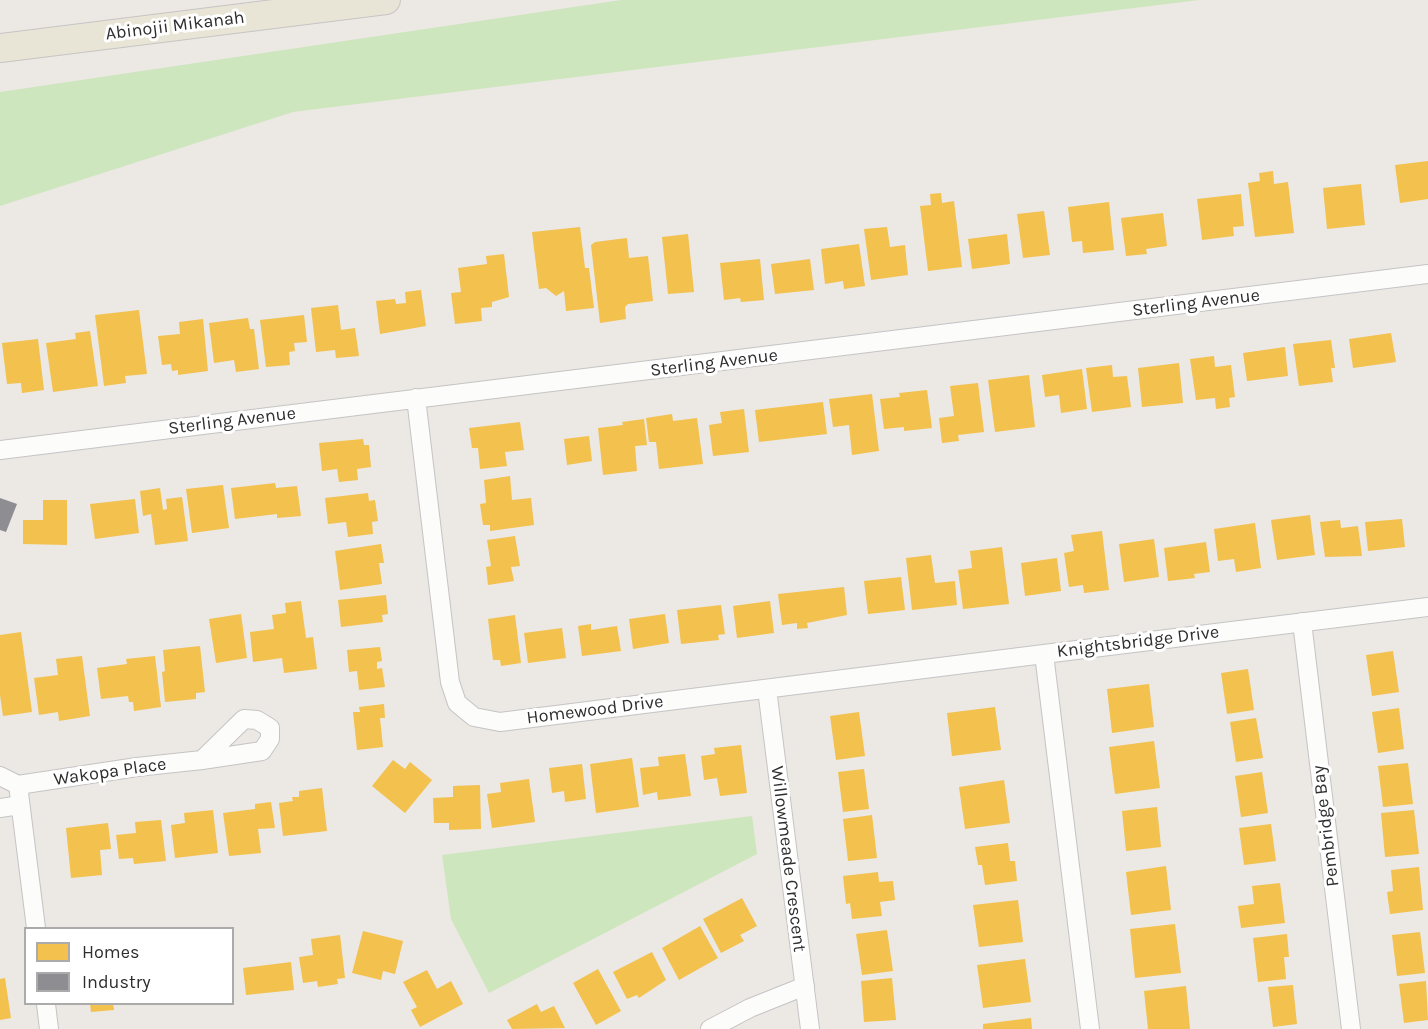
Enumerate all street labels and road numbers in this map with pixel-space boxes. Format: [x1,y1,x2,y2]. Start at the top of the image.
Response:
street label: Abinojii Mikanah [104,7,246,45]
street label: Sterling Avenue [1131,284,1261,322]
street label: Sterling Avenue [649,344,779,382]
street label: Sterling Avenue [167,402,297,440]
street label: Knightsbridge Drive [1056,621,1220,663]
street label: Homewood Drive [525,691,665,729]
street label: Wakopa Place [52,753,168,791]
street label: Pembridge Bay [1308,764,1344,888]
street label: Willowmeade Crescent [766,765,810,953]

